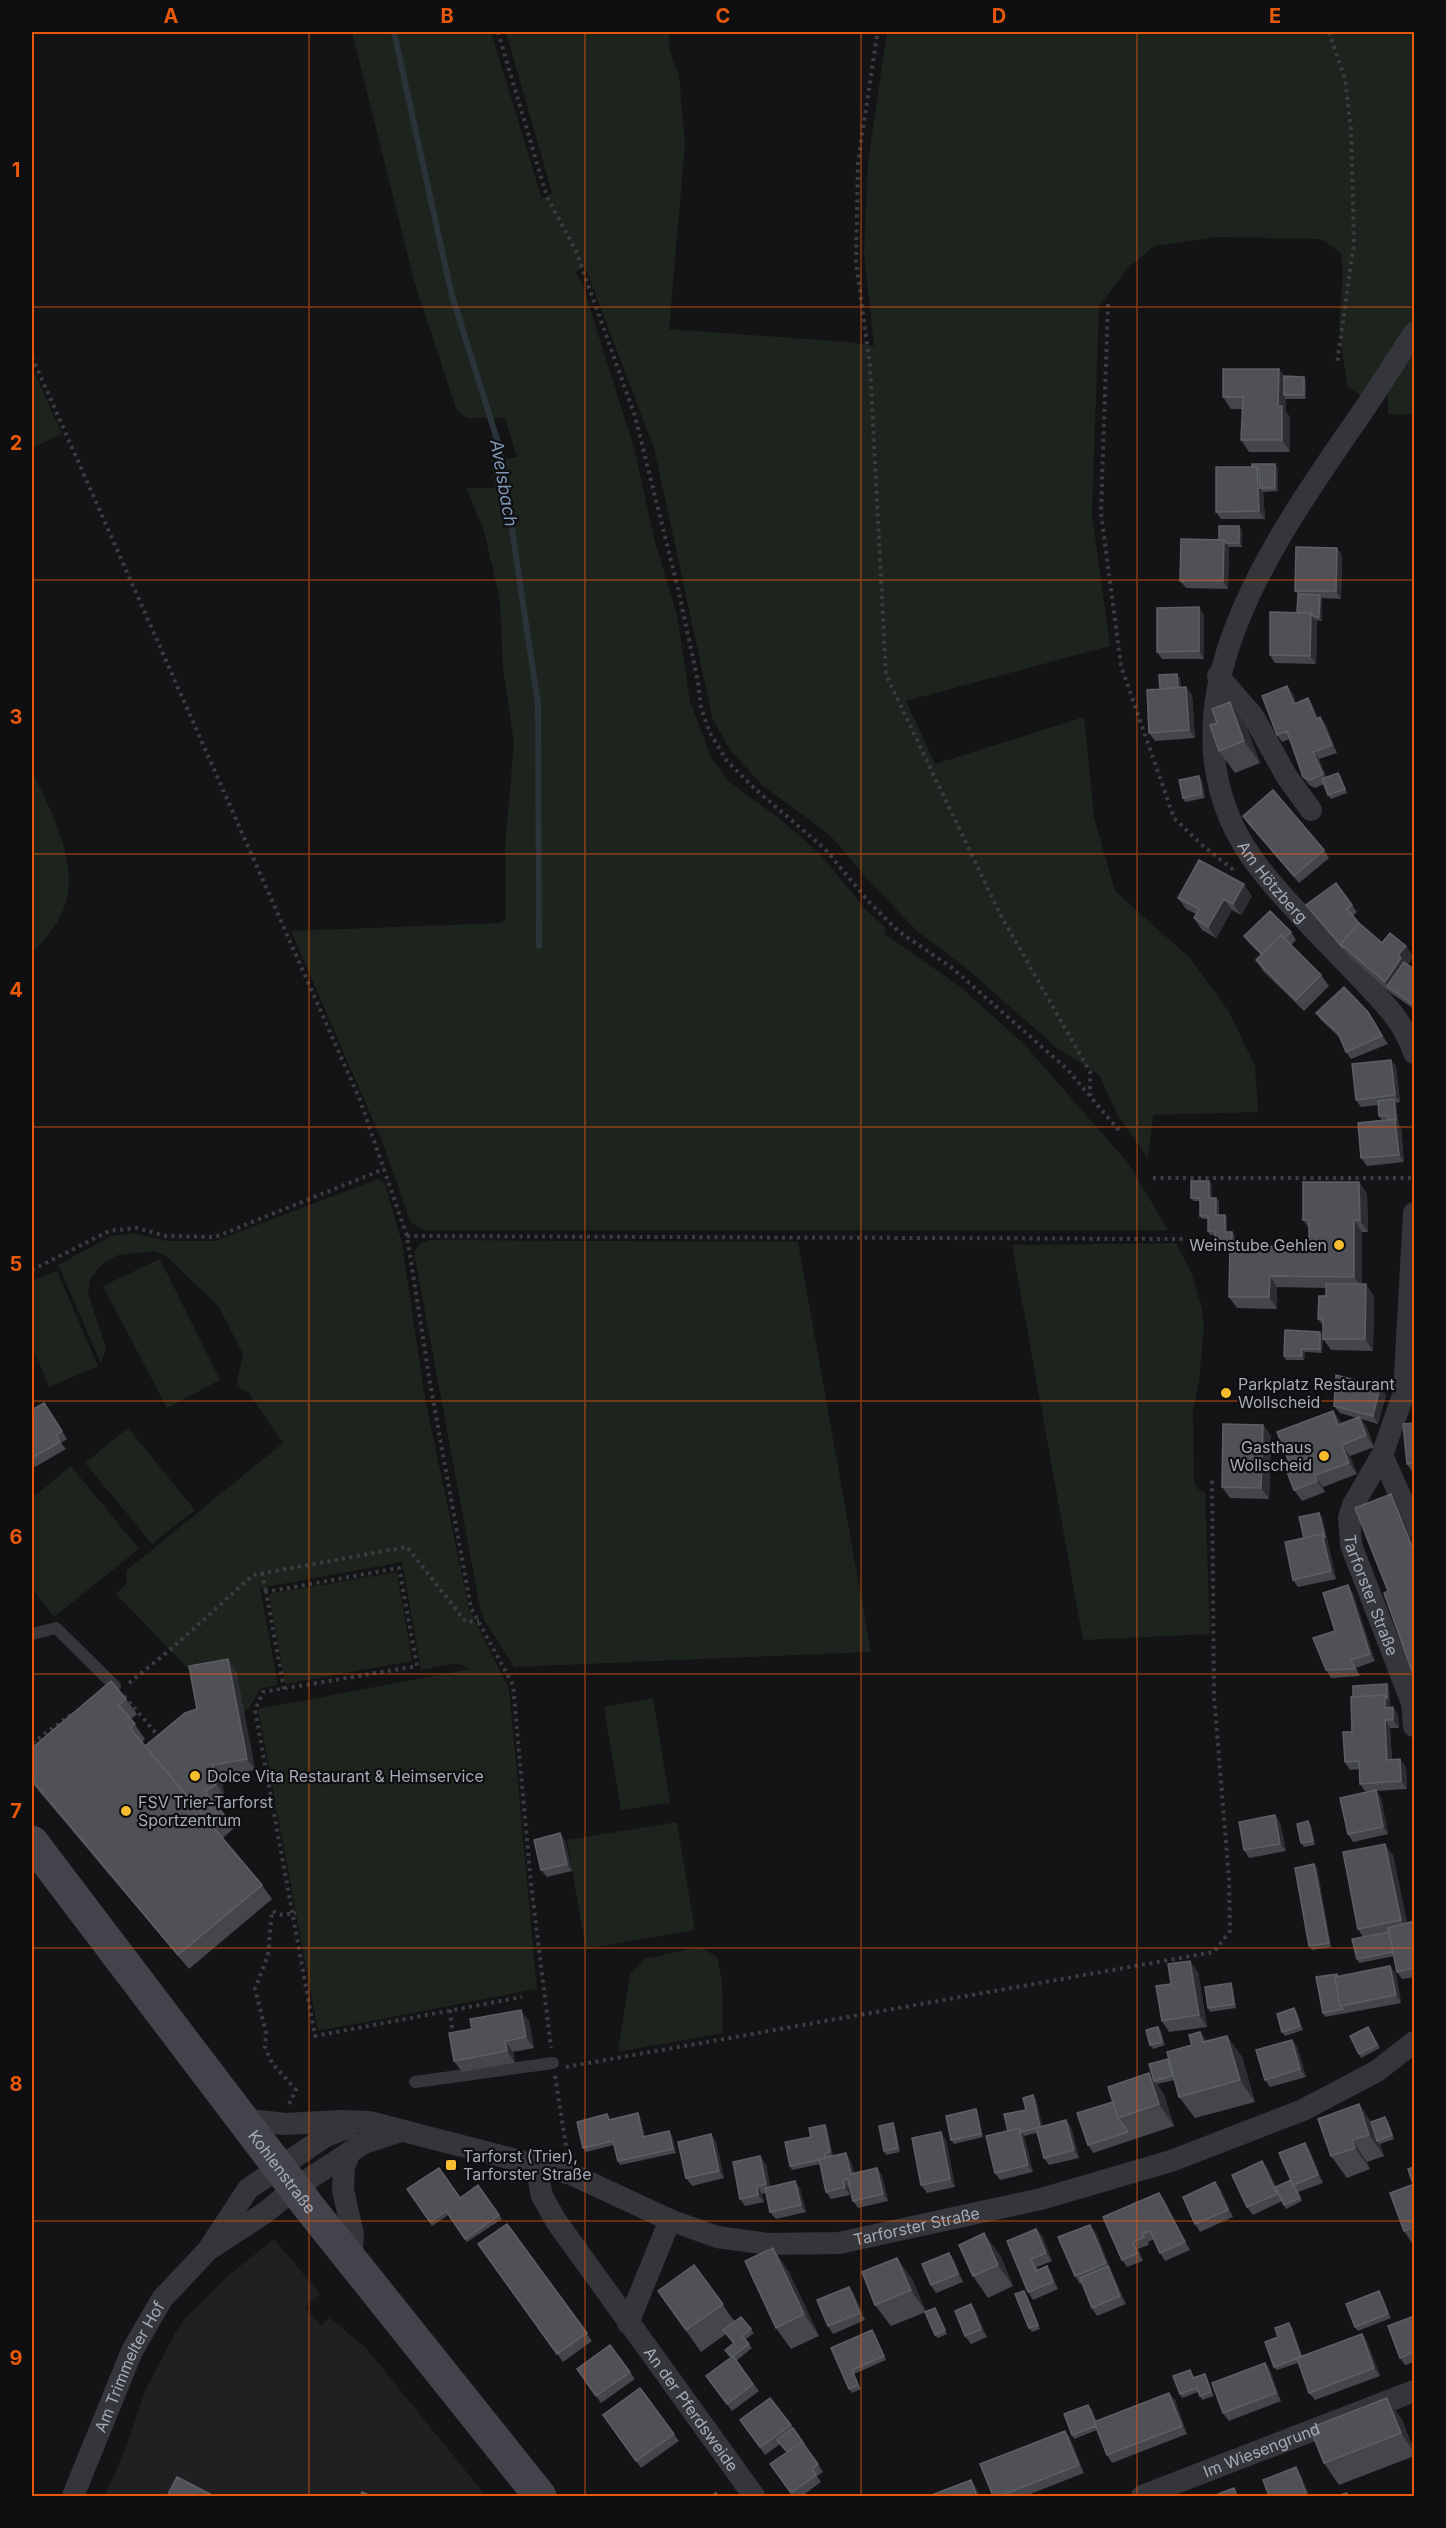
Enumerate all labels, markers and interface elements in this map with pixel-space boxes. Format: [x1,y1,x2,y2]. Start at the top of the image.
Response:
text: A [164,4,179,28]
text: B [440,4,454,28]
text: C [716,4,730,28]
text: D [992,4,1006,28]
text: E [1269,4,1281,28]
text: 1 [12,158,20,182]
text: 2 [10,431,22,455]
water label: Avelsbach [486,437,522,528]
text: 3 [10,705,22,729]
street label: Am Hötzberg [1233,837,1312,927]
text: 4 [9,978,23,1002]
place label: Weinstube Gehlen [1189,1235,1327,1255]
marker: Weinstube Gehlen [1332,1238,1346,1252]
text: 5 [10,1252,22,1276]
place label: Parkplatz Restaurant Wollscheid [1238,1374,1395,1412]
marker: Parkplatz Restaurant Wollscheid [1219,1386,1233,1400]
place label: Gasthaus Wollscheid [1230,1437,1312,1475]
marker: Gasthaus Wollscheid [1317,1449,1331,1463]
text: 6 [10,1525,23,1549]
street label: Tarforster Straße [1340,1533,1403,1658]
place label: Dolce Vita Restaurant & Heimservice [207,1766,484,1786]
marker: Dolce Vita Restaurant & Heimservice [188,1769,202,1783]
place label: FSV Trier-Tarforst Sportzentrum [138,1792,273,1830]
text: 7 [10,1799,22,1823]
marker: FSV Trier-Tarforst Sportzentrum [119,1804,133,1818]
text: 8 [9,2072,23,2096]
street label: Kohlenstraße [244,2126,320,2218]
place label: Tarforst (Trier), Tarforster Straße [463,2146,592,2184]
marker: Tarforst (Trier), Tarforster Straße [444,2158,458,2172]
street label: Tarforster Straße [852,2203,982,2250]
street label: Am Trimmelter Hof [90,2297,169,2435]
street label: An der Pferdsweide [640,2343,743,2475]
text: 9 [10,2346,23,2370]
street label: Im Wiesengrund [1200,2418,1323,2481]

